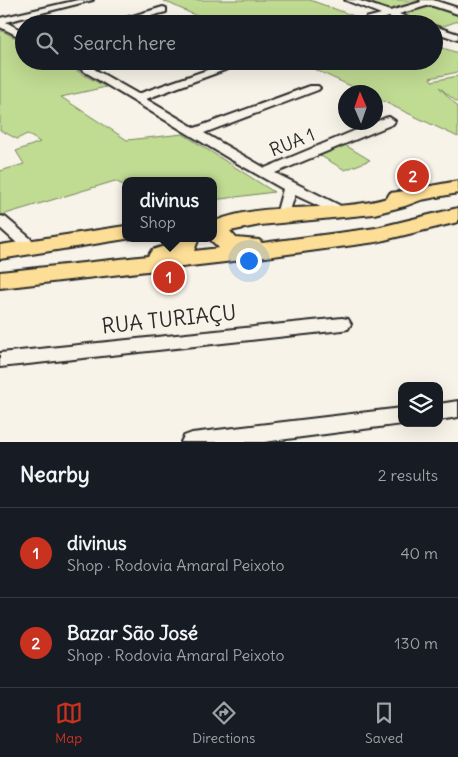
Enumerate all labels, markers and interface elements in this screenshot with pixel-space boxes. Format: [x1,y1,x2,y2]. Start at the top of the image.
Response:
search box [15,15,443,70]
icon: search [33,29,61,57]
text: Search here [73,31,176,55]
north arrow [338,85,383,130]
street label: RUA 1 [266,123,318,161]
pin: 2 [397,157,429,195]
popup [122,177,217,242]
text: divinus [140,188,199,212]
text: Shop [140,212,176,232]
your location [236,248,262,274]
pin: 1 [153,258,185,296]
street label: RUA TURIAÇU [100,299,238,339]
map controls [398,382,443,427]
button: layers [398,382,443,427]
text: Nearby [20,461,90,488]
text: 2 results [378,465,438,485]
text: divinus [67,531,127,555]
text: 1 [33,543,39,563]
text: 40 m [400,543,438,563]
text: Shop · Rodovia Amaral Peixoto [67,555,285,575]
text: Bazar São José [67,621,198,645]
text: 2 [32,633,40,653]
text: 130 m [394,633,438,653]
text: Shop · Rodovia Amaral Peixoto [67,645,285,665]
tab: Map [55,699,83,747]
tab: Directions [192,699,255,747]
tab: Saved [365,699,403,747]

